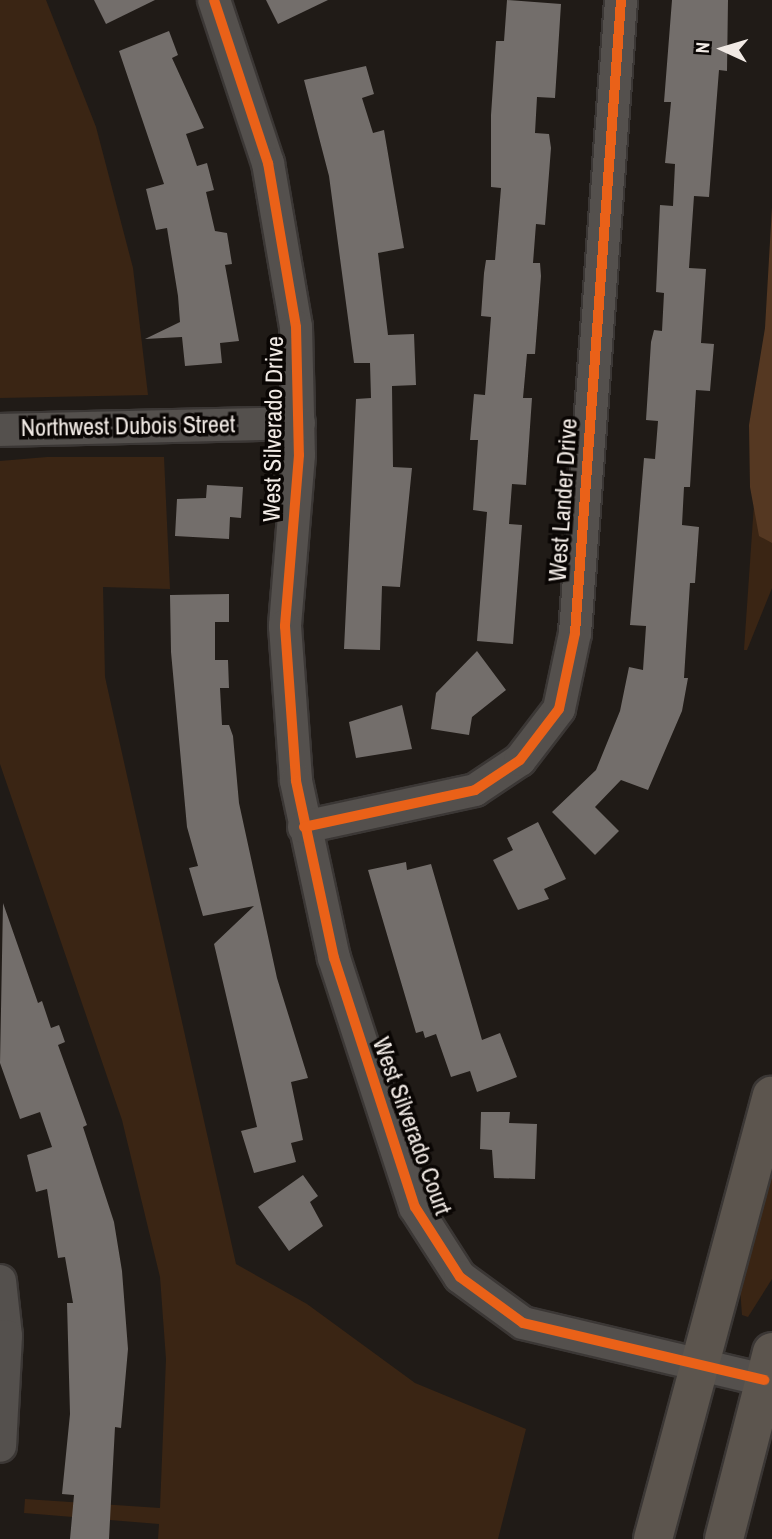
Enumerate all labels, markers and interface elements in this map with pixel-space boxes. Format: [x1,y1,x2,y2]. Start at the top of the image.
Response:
north arrow [688,14,758,84]
text: N [689,41,715,54]
street label: West Silverado Drive [257,336,289,522]
street label: Northwest Dubois Street [21,410,235,442]
street label: West Lander Drive [543,417,583,583]
street label: West Silverado Court [367,1033,457,1219]

